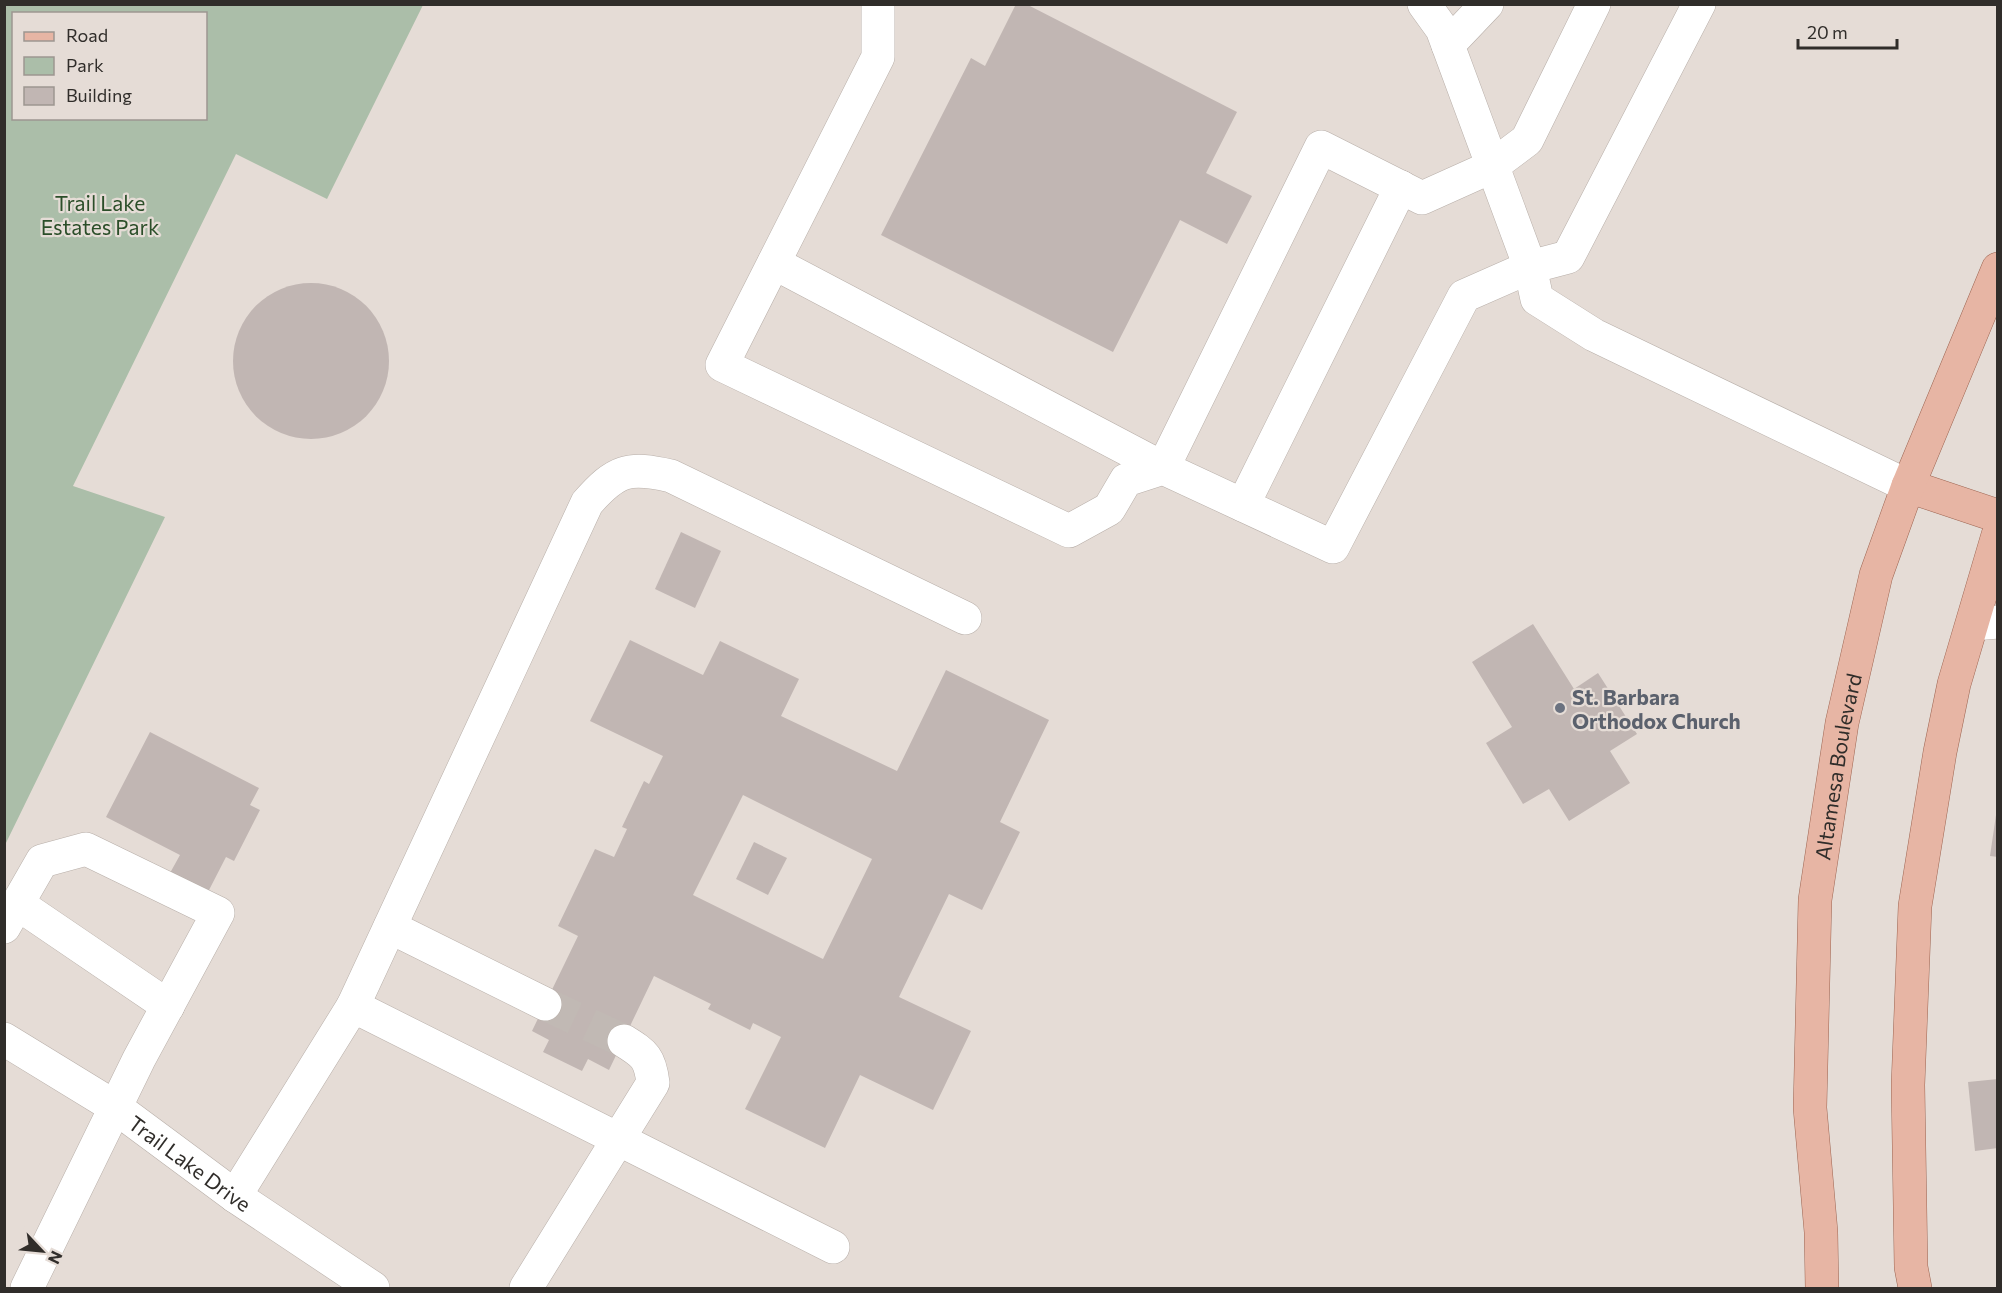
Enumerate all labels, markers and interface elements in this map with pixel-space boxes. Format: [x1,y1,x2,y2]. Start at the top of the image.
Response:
legend [12,12,207,120]
scale bar [1798,12,1897,50]
text: 20 m [1807,21,1848,43]
text: Road [66,24,108,46]
text: Park [66,54,104,76]
text: Building [66,84,132,106]
park label: Trail Lake Estates Park [41,190,159,239]
street label: Altamesa Boulevard [1809,671,1866,862]
place label: St. Barbara Orthodox Church [1572,684,1741,733]
marker: St. Barbara Orthodox Church [1553,701,1567,715]
street label: Trail Lake Drive [125,1110,256,1216]
north arrow [12,1221,72,1281]
text: N [45,1248,67,1267]

